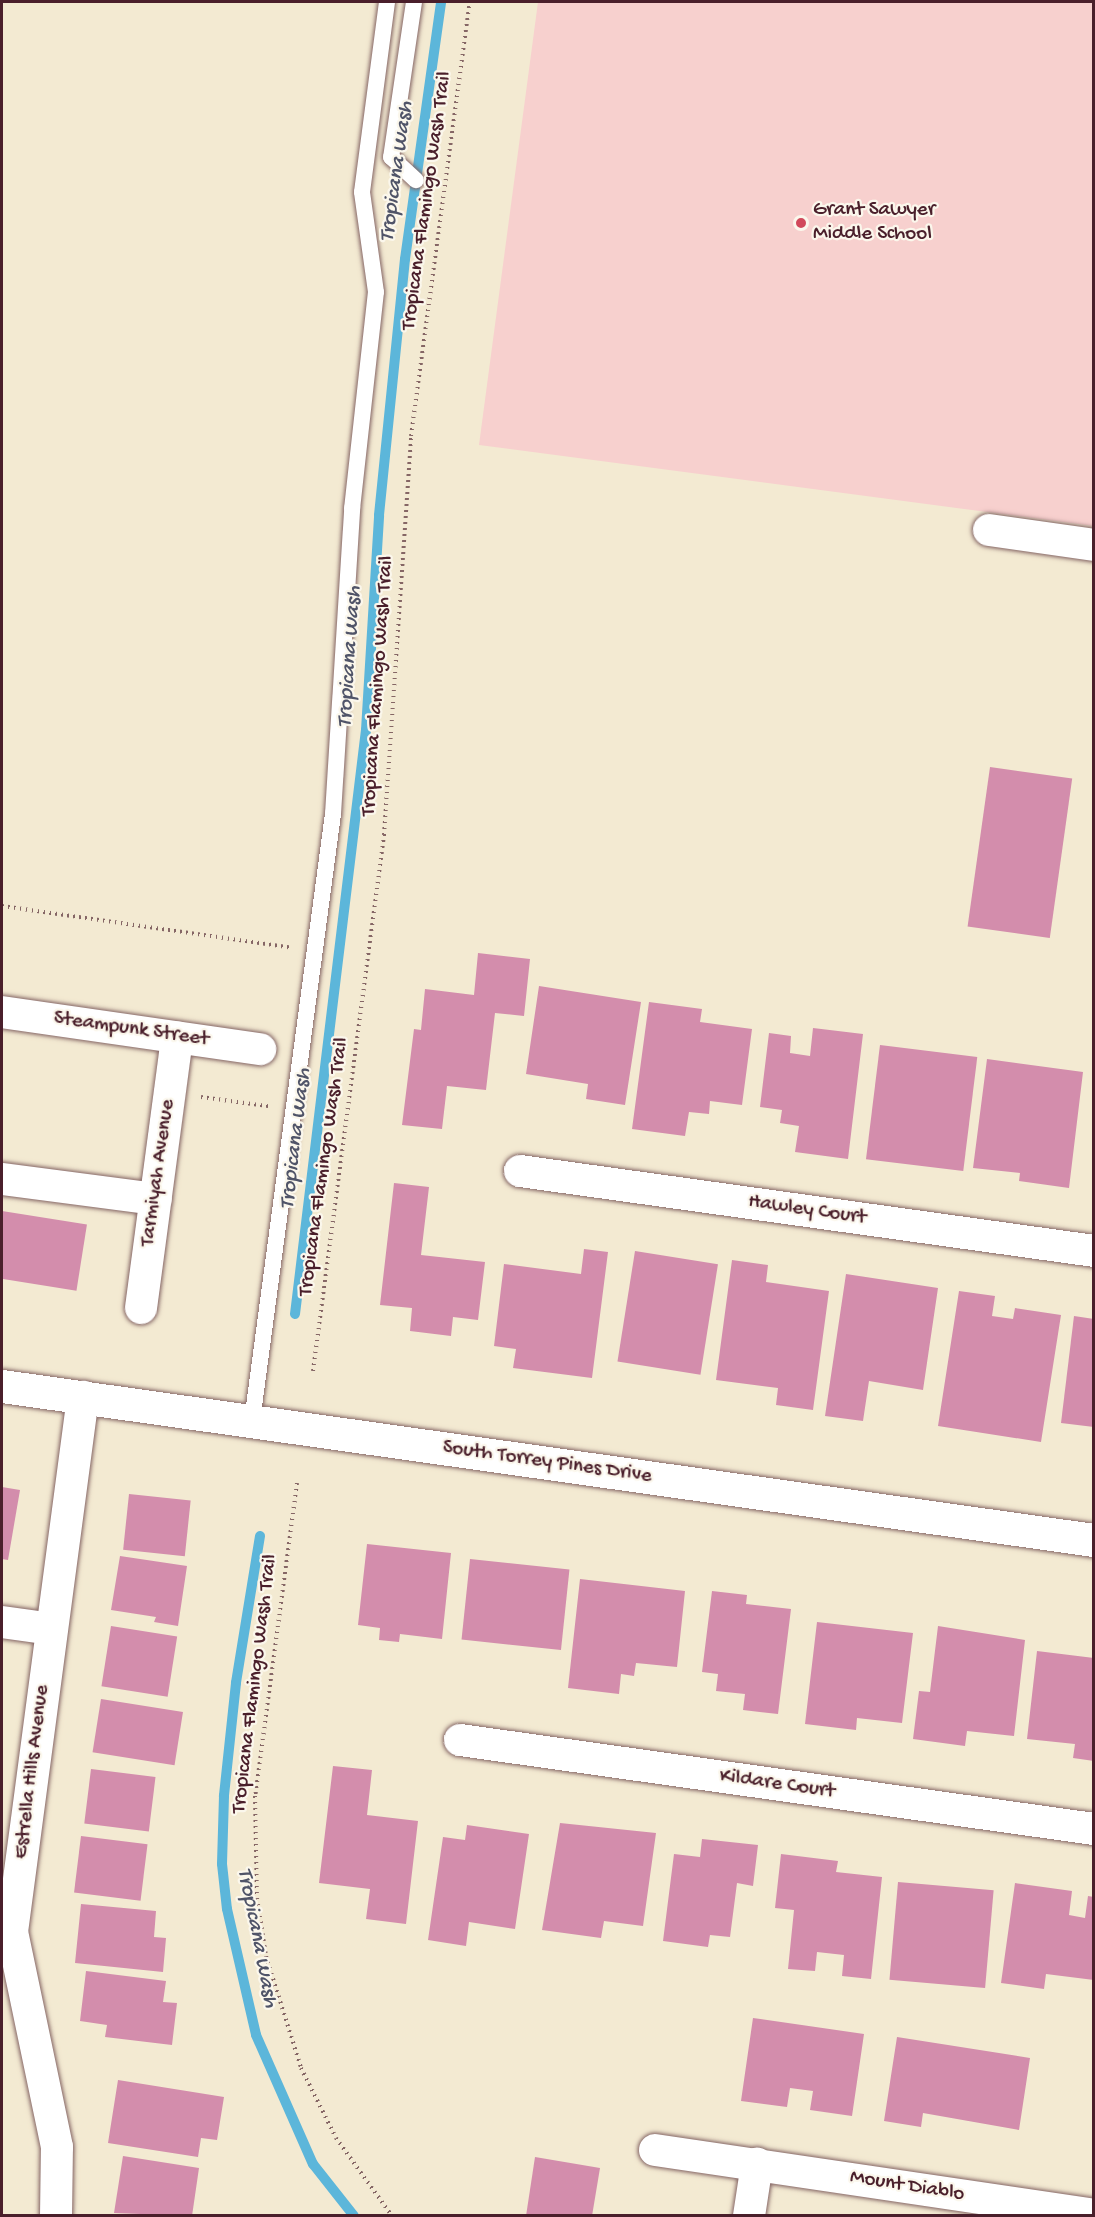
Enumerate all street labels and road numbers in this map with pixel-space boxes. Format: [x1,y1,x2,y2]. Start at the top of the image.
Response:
street label: Tropicana Flamingo Wash Trail [397,70,459,332]
street label: Tropicana Flamingo Wash Trail [357,555,401,817]
street label: Steampunk Street [52,1007,210,1053]
street label: Tropicana Flamingo Wash Trail [294,1036,356,1298]
street label: Tarmiyah Avenue [136,1098,182,1248]
street label: Hawley Court [746,1190,868,1232]
street label: South Torrey Pines Drive [441,1436,653,1490]
street label: Tropicana Flamingo Wash Trail [228,1553,284,1815]
street label: Estrella Hills Avenue [10,1684,56,1860]
street label: Kildare Court [718,1764,836,1806]
street label: Mount Diablo [848,2166,966,2208]

